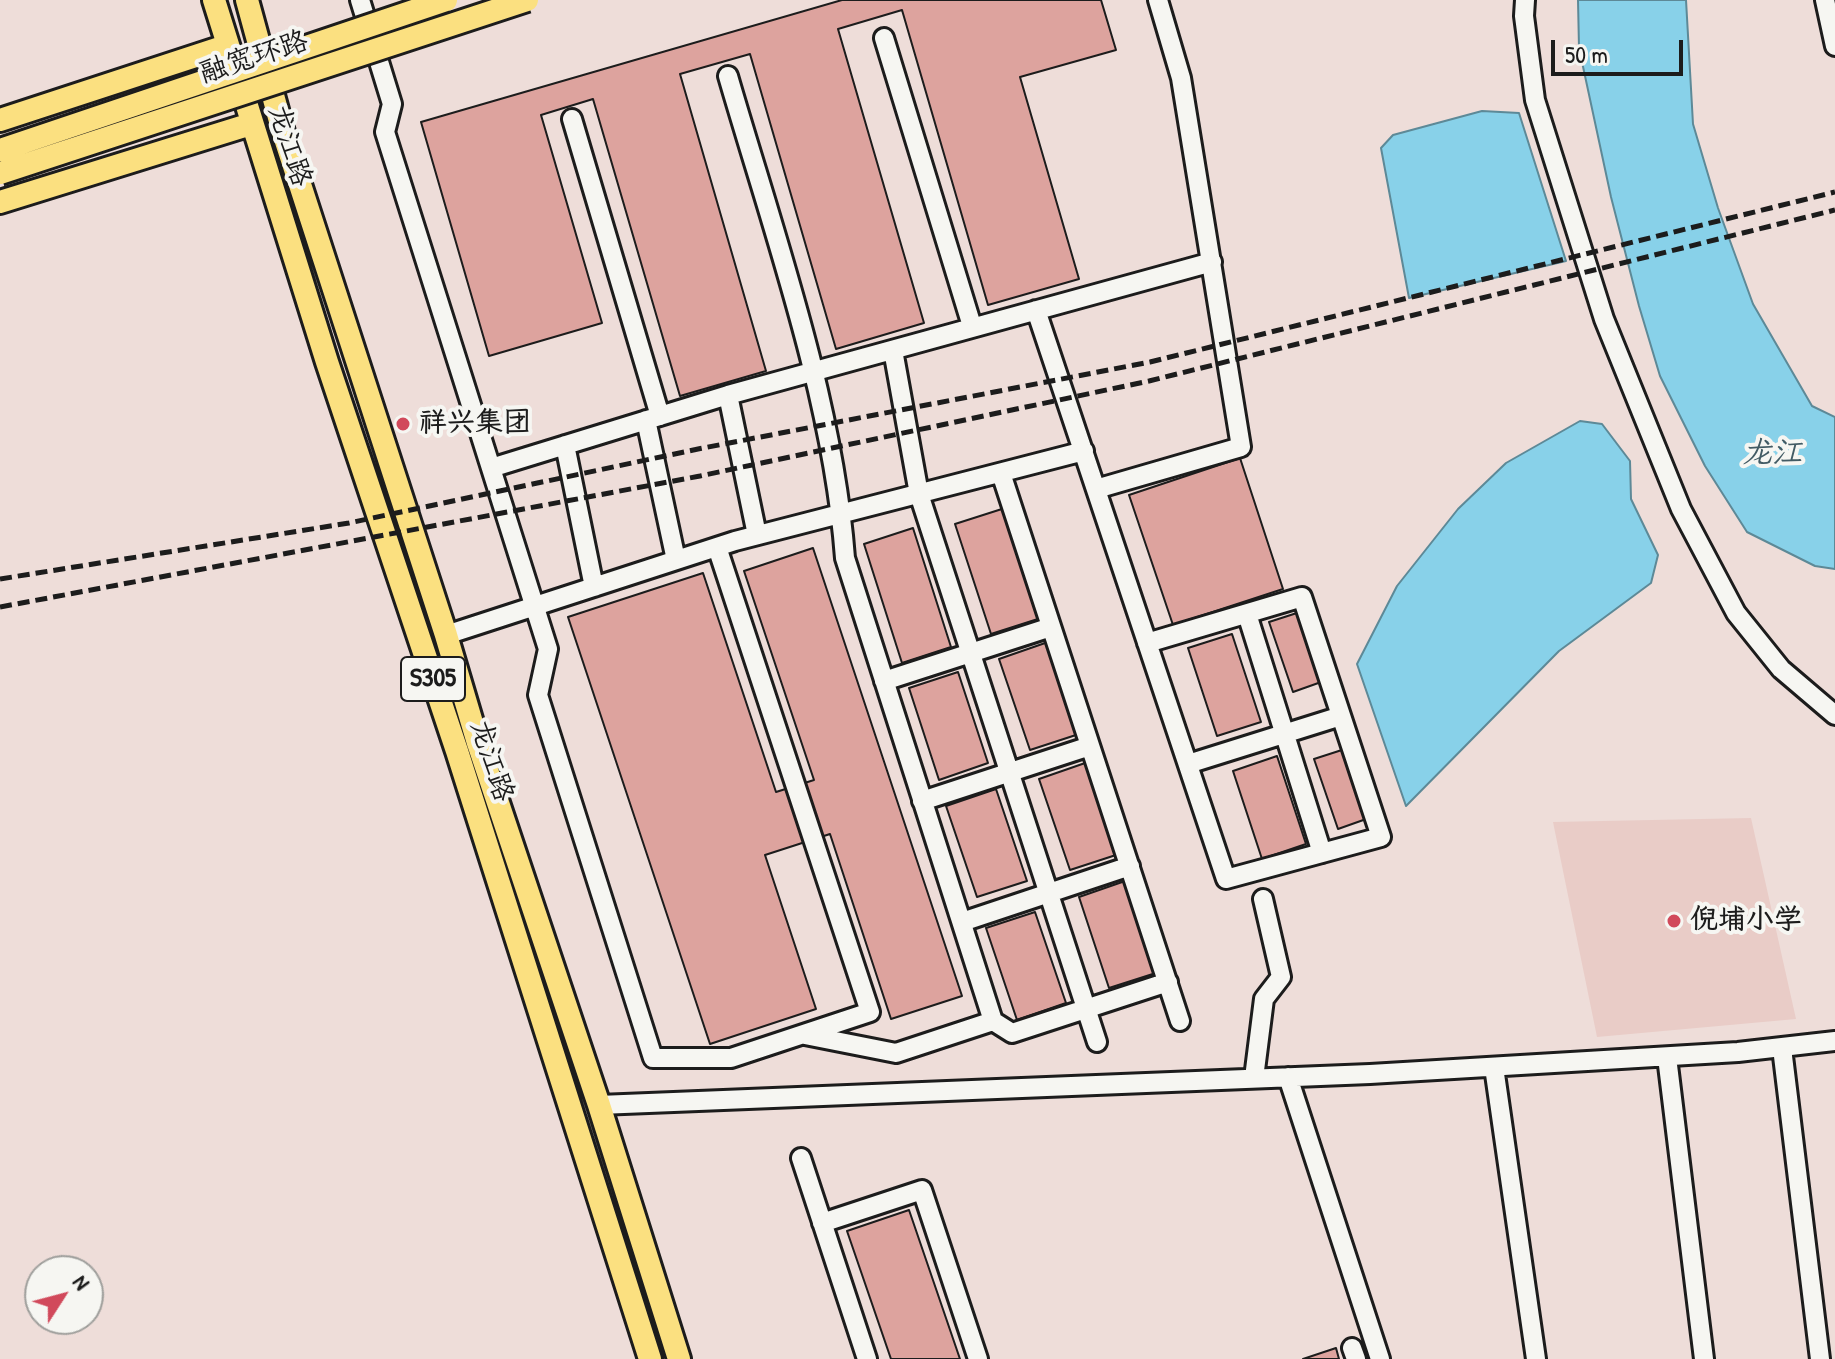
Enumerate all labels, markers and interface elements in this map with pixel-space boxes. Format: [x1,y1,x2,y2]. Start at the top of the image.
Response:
scale bar [1555,24,1687,74]
street label: 融宽环路 [196,25,312,91]
text: 50 m [1565,38,1608,70]
street label: 龙江路 [260,101,318,191]
place label: 祥兴集团 [419,407,531,441]
marker: 祥兴集团 [394,415,412,433]
water label: 龙江 [1742,436,1802,472]
road number: S305 [401,657,465,701]
street label: 龙江路 [462,716,520,806]
place label: 倪埔小学 [1690,904,1802,938]
marker: 倪埔小学 [1665,912,1683,930]
north arrow [24,1255,104,1335]
text: N [66,1269,97,1296]

